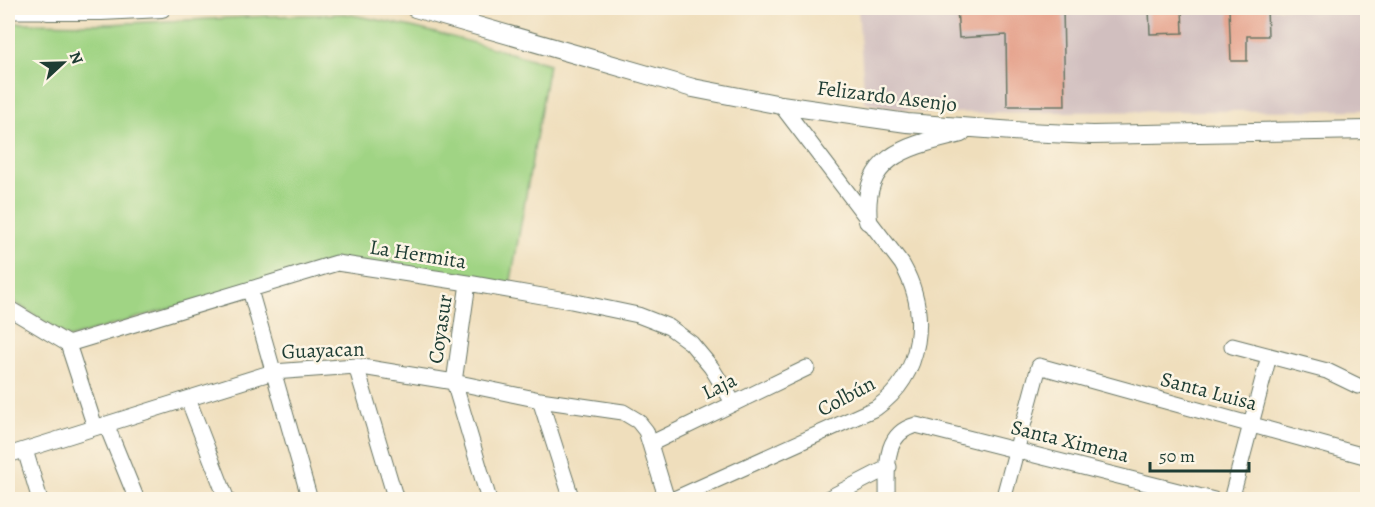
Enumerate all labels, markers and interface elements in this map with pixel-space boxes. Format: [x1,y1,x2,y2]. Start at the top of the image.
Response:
north arrow [33,33,93,93]
text: N [64,48,88,68]
street label: Felizardo Asenjo [815,74,959,118]
street label: La Hermita [368,233,469,275]
street label: Coyasur [421,293,459,365]
street label: Guayacan [281,335,365,365]
street label: Santa Luisa [1158,365,1261,417]
street label: Laja [697,366,741,406]
street label: Colbún [812,369,880,423]
street label: Santa Ximena [1008,413,1132,469]
scale bar [1150,435,1249,473]
text: 50 m [1159,444,1195,468]

